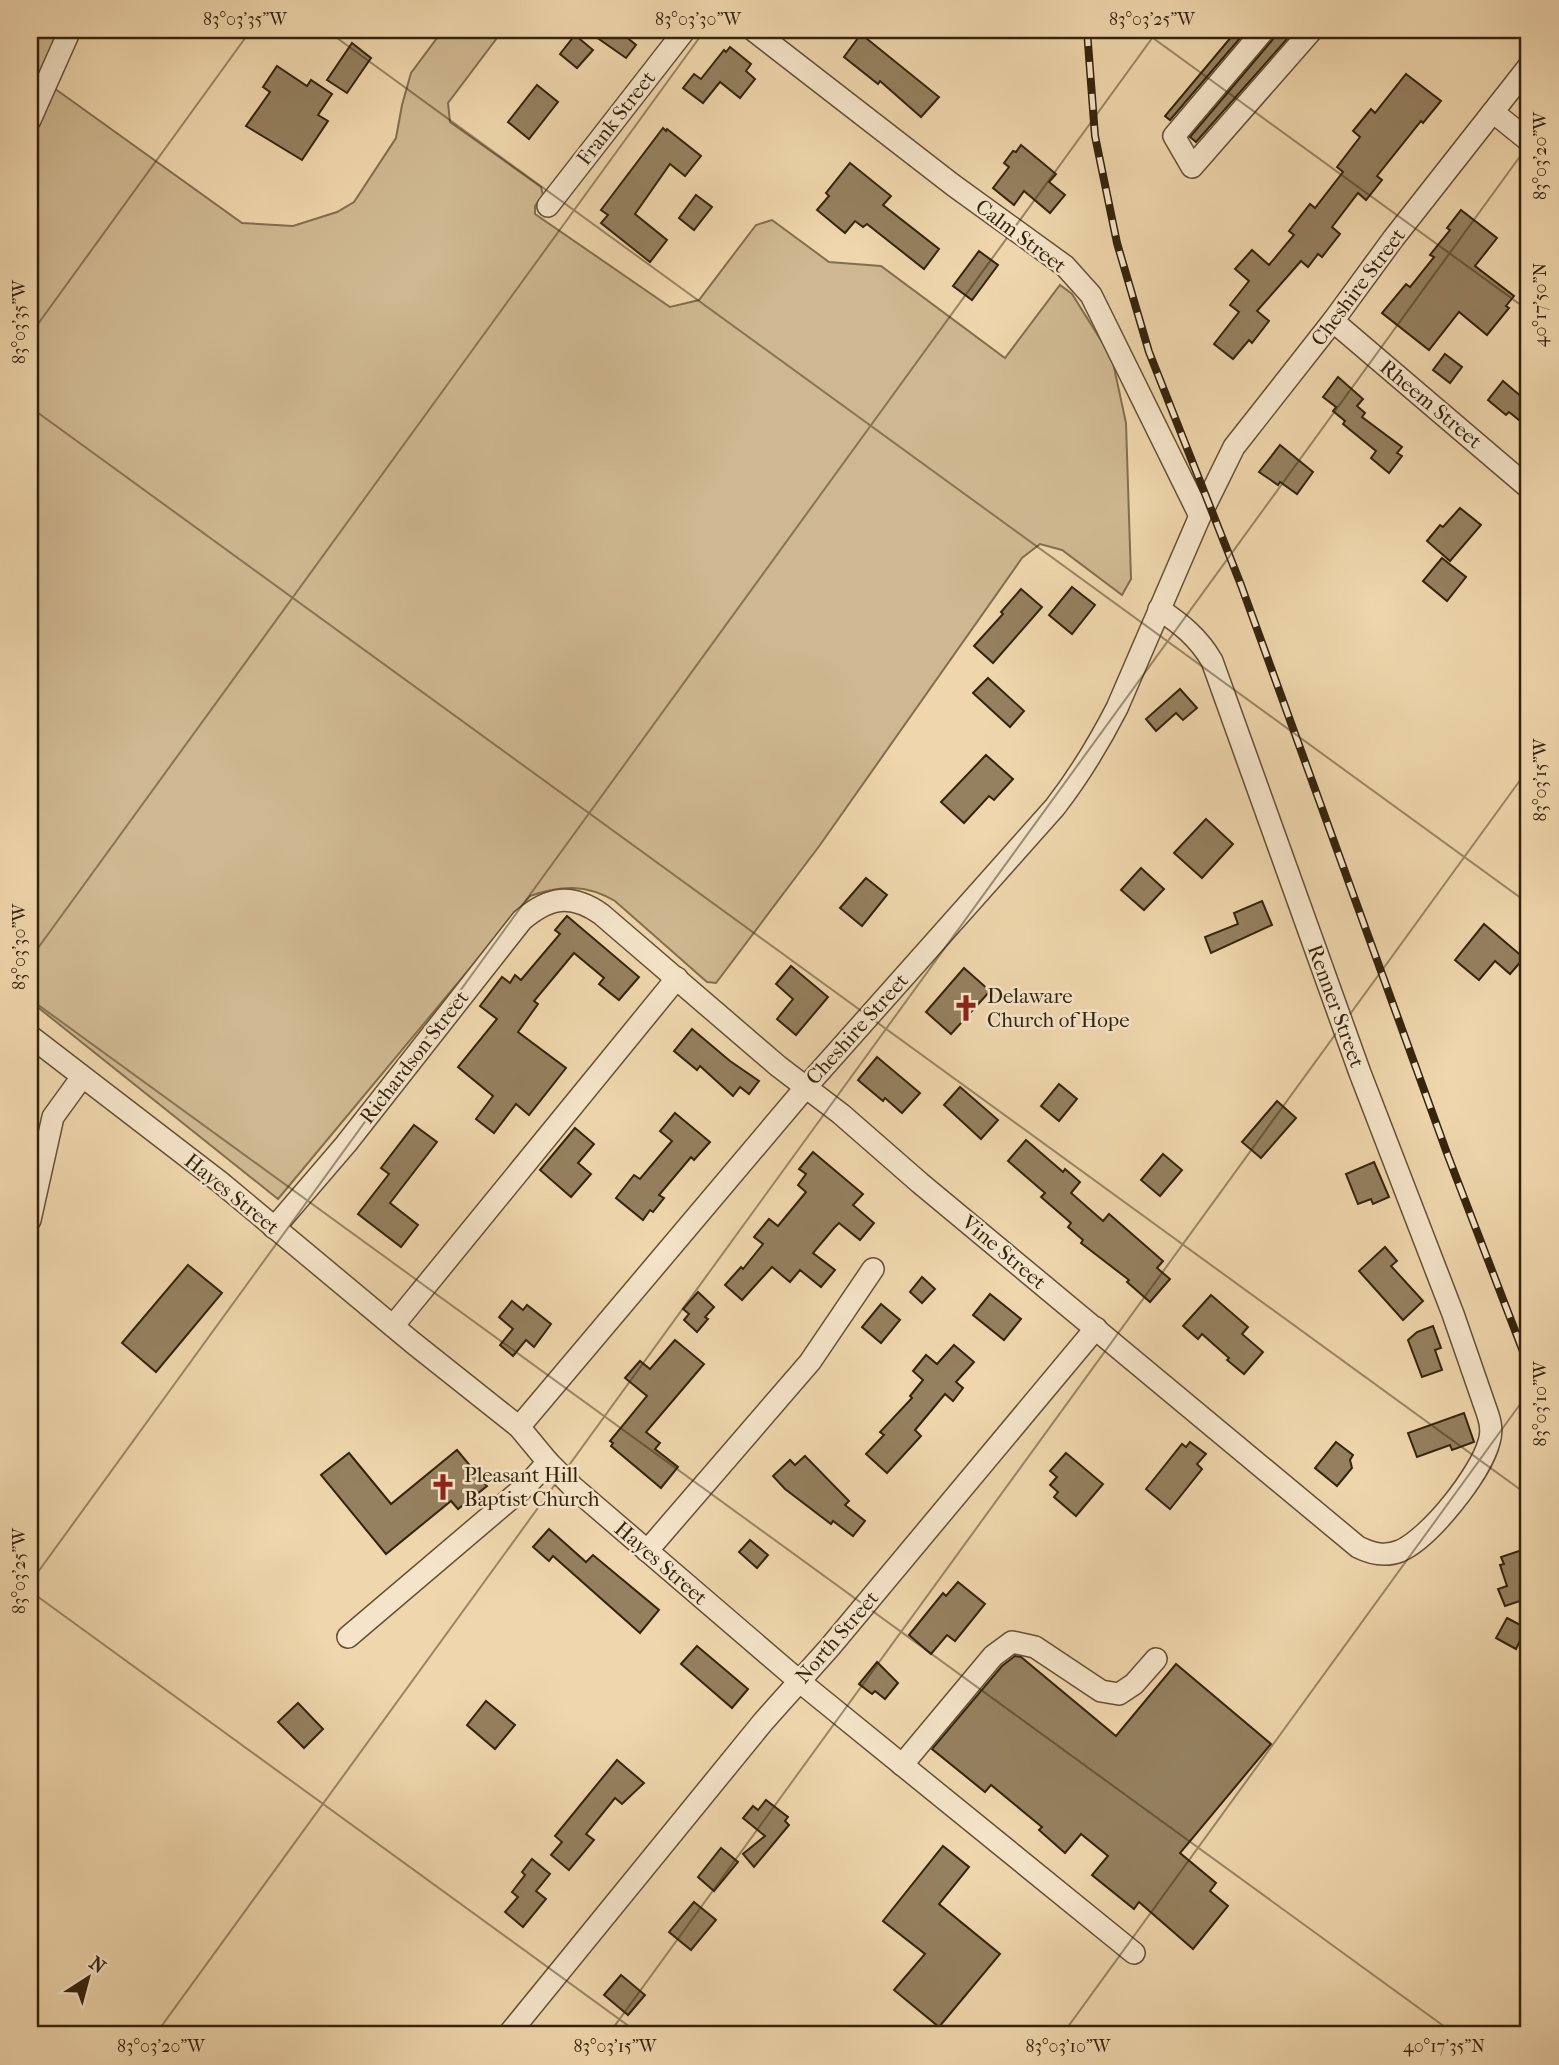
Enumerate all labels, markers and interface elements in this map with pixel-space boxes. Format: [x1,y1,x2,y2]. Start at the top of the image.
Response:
text: 83°03'35"W [203,9,288,30]
text: 83°03'30"W [655,9,742,30]
text: 83°03'25"W [1109,9,1196,30]
street label: Frank Street [572,66,660,170]
text: 83°03'20"W [1530,111,1551,200]
street label: Calm Street [971,194,1071,278]
street label: Cheshire Street [1306,223,1410,351]
text: 40°17'50"N [1530,262,1551,347]
text: 83°03'35"W [9,279,30,364]
street label: Rheem Street [1375,355,1487,454]
text: 83°03'15"W [1530,737,1551,821]
text: 83°03'30"W [9,903,30,990]
street label: Renner Street [1303,941,1369,1071]
street label: Cheshire Street [801,968,913,1089]
place label: Delaware Church of Hope [987,984,1130,1032]
street label: Richardson Street [355,985,474,1128]
church icon: Delaware Church of Hope [951,993,981,1023]
street label: Hayes Street [180,1149,285,1240]
street label: Vine Street [956,1209,1051,1294]
text: 83°03'10"W [1530,1360,1551,1447]
place label: Pleasant Hill Baptist Church [464,1463,600,1511]
church icon: Pleasant Hill Baptist Church [428,1472,458,1502]
street label: Hayes Street [610,1516,713,1610]
text: 83°03'25"W [9,1527,30,1614]
street label: North Street [790,1586,884,1688]
north arrow [52,1942,122,2012]
text: N [85,1952,110,1979]
text: 83°03'20"W [117,2036,206,2057]
text: 83°03'15"W [574,2036,658,2057]
text: 83°03'10"W [1025,2036,1112,2057]
text: 40°17'35"N [1403,2036,1485,2057]

